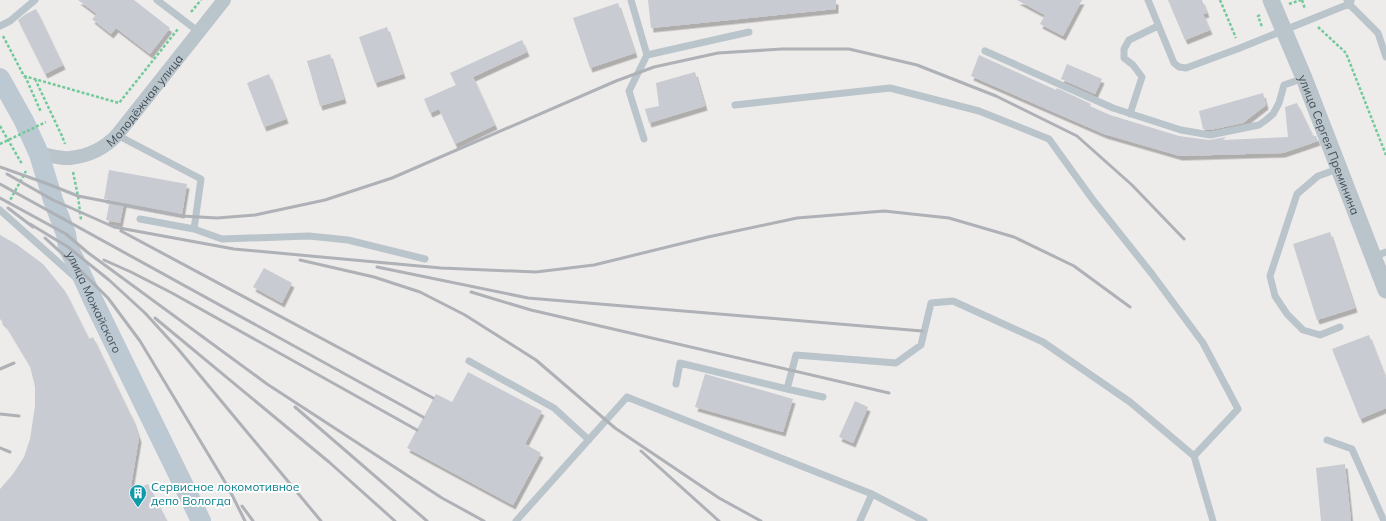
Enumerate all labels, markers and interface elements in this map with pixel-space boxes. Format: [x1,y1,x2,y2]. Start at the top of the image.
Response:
street label: Молодёжная улица [103,51,186,149]
street label: улица Сергея Преминина [1296,72,1364,217]
street label: улица Можайского [64,248,125,355]
place label: Сервисное локомотивное депо Вологда [151,479,300,508]
building icon: Сервисное локомотивное депо Вологда [128,483,148,508]

